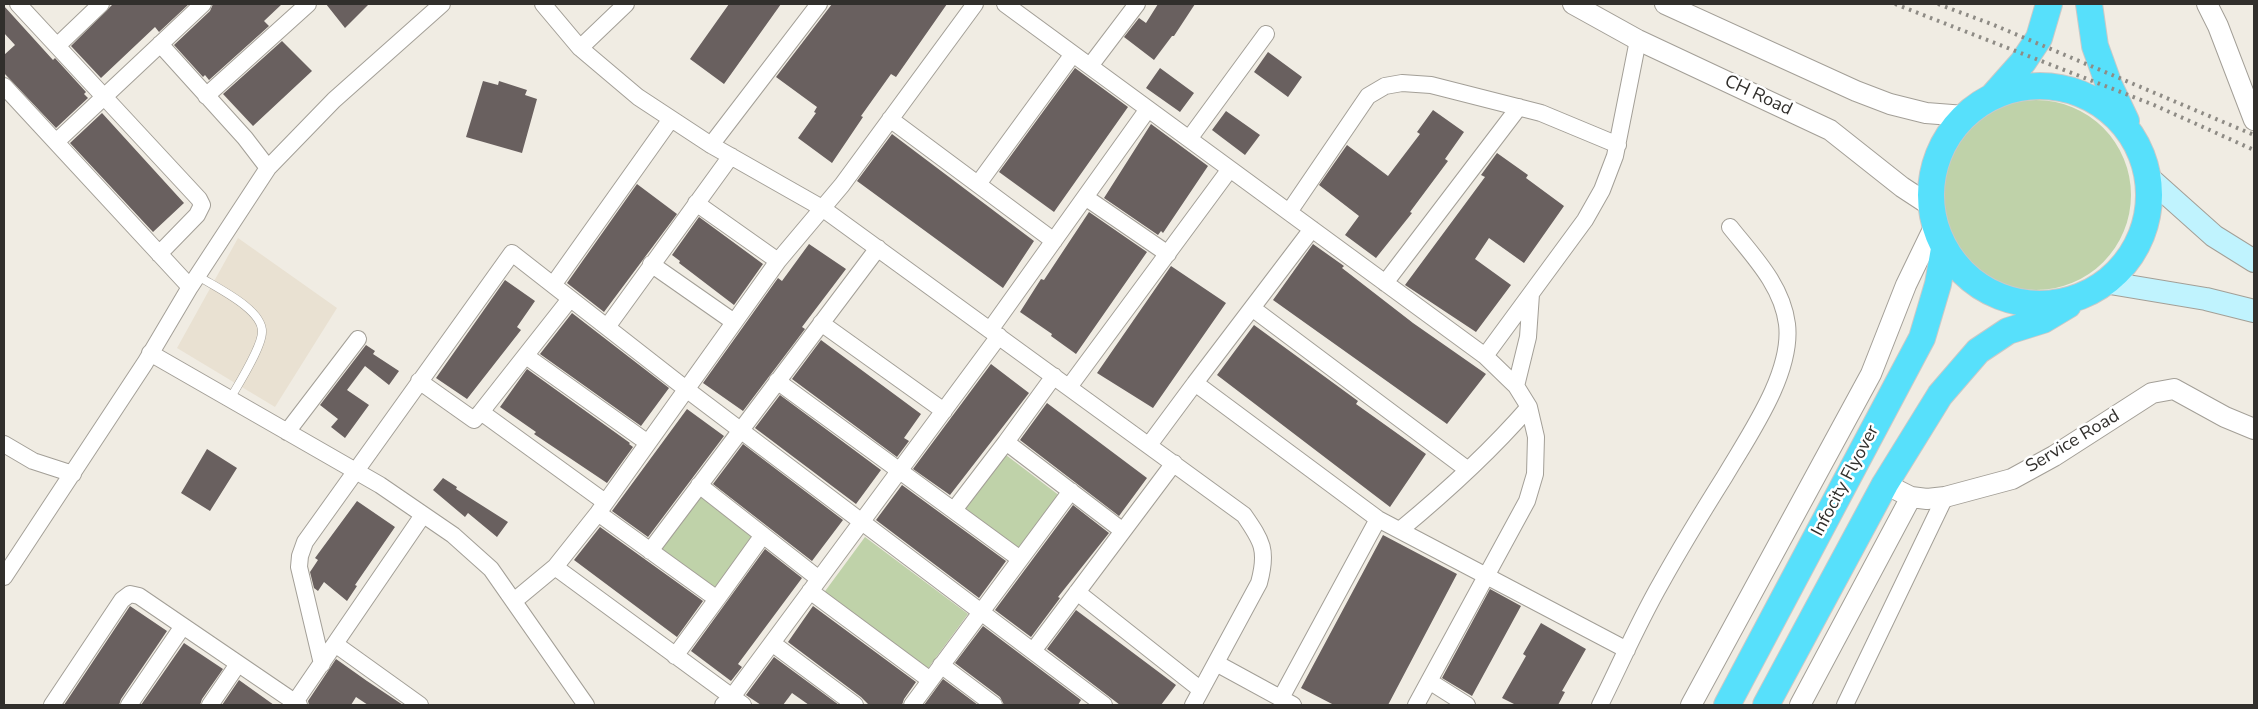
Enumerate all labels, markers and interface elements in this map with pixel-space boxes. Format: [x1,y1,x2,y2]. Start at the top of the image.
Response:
street label: CH Road [1721,71,1795,121]
street label: Service Road [2022,406,2124,478]
street label: Infocity Flyover [1808,422,1884,540]

